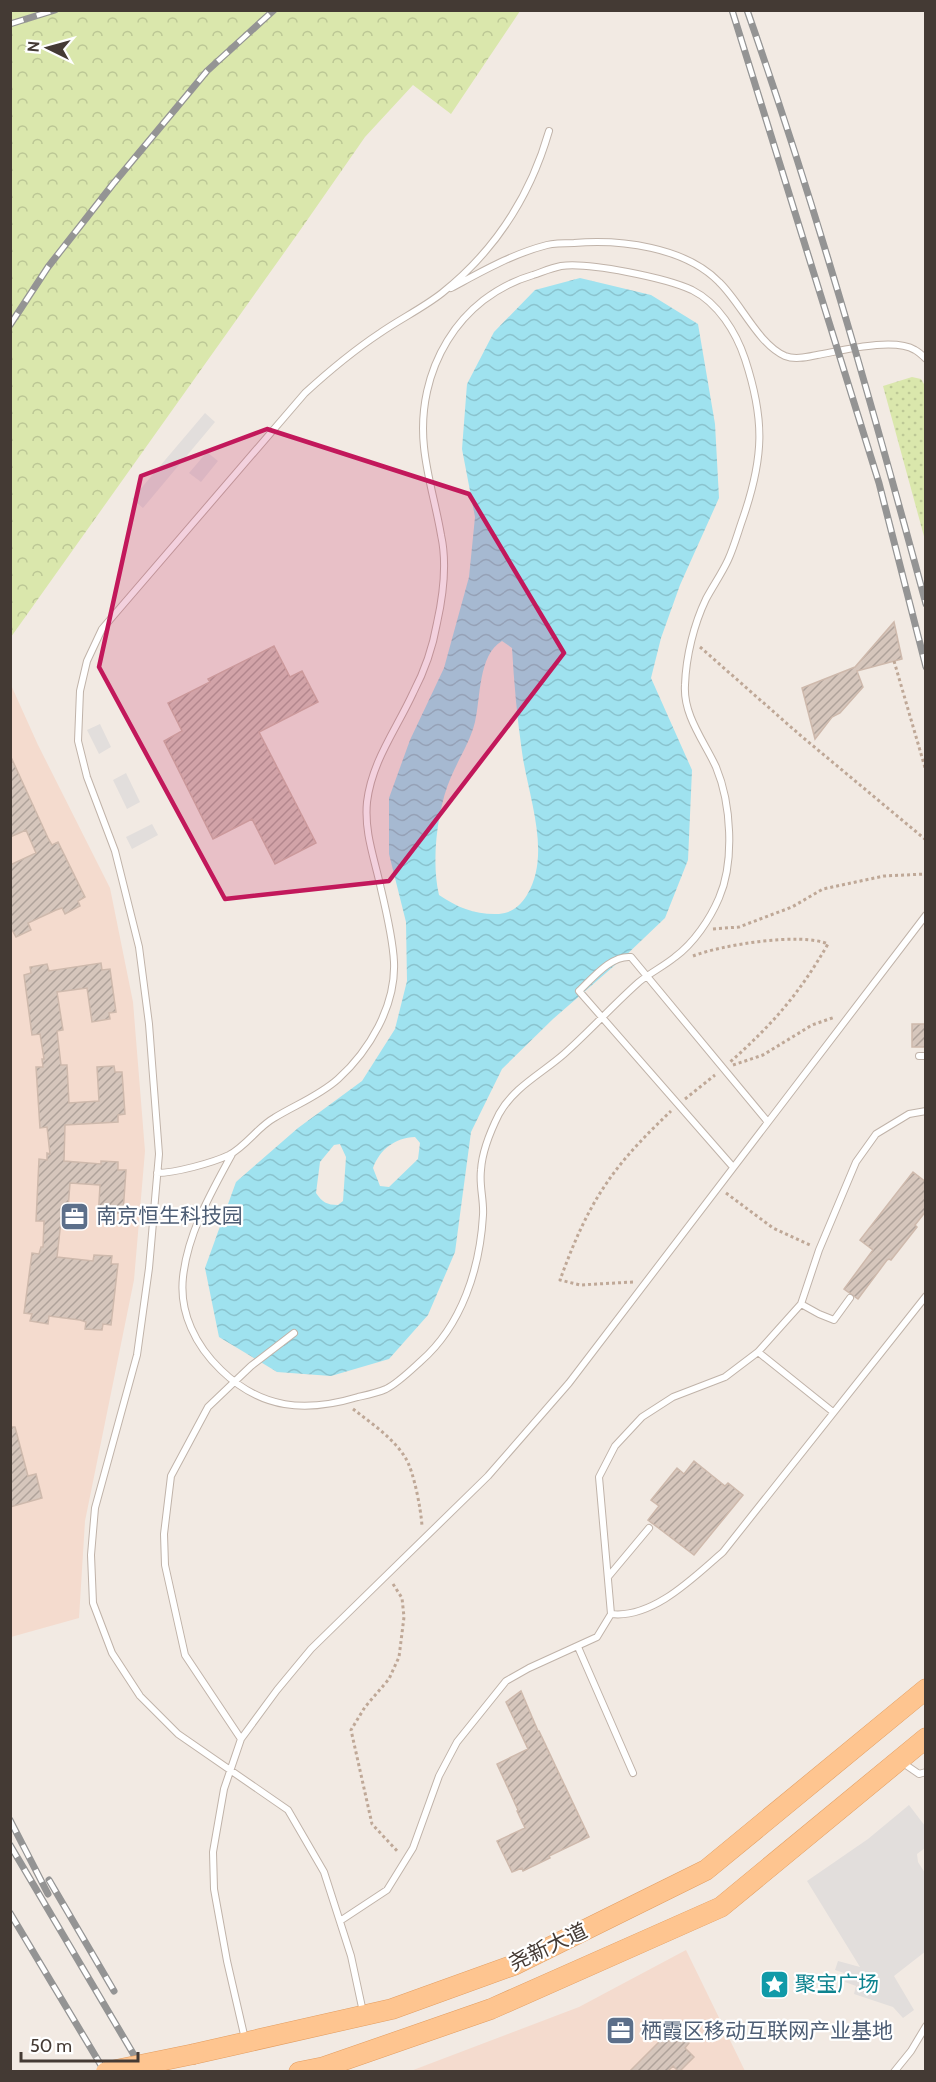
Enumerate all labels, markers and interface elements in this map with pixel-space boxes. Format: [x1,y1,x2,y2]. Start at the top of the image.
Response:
north arrow [18,18,78,78]
text: N [24,40,44,53]
office icon: 南京恒生科技园 [59,1200,91,1232]
place label: 南京恒生科技园 [96,1203,243,1228]
street label: 尧新大道 [504,1917,591,1976]
place icon: 聚宝广场 [758,1968,790,2000]
place label: 聚宝广场 [795,1971,879,1996]
office icon: 栖霞区移动互联网产业基地 [604,2015,636,2047]
place label: 栖霞区移动互联网产业基地 [641,2018,893,2043]
scale bar [21,2025,138,2063]
text: 50 m [30,2035,72,2057]

